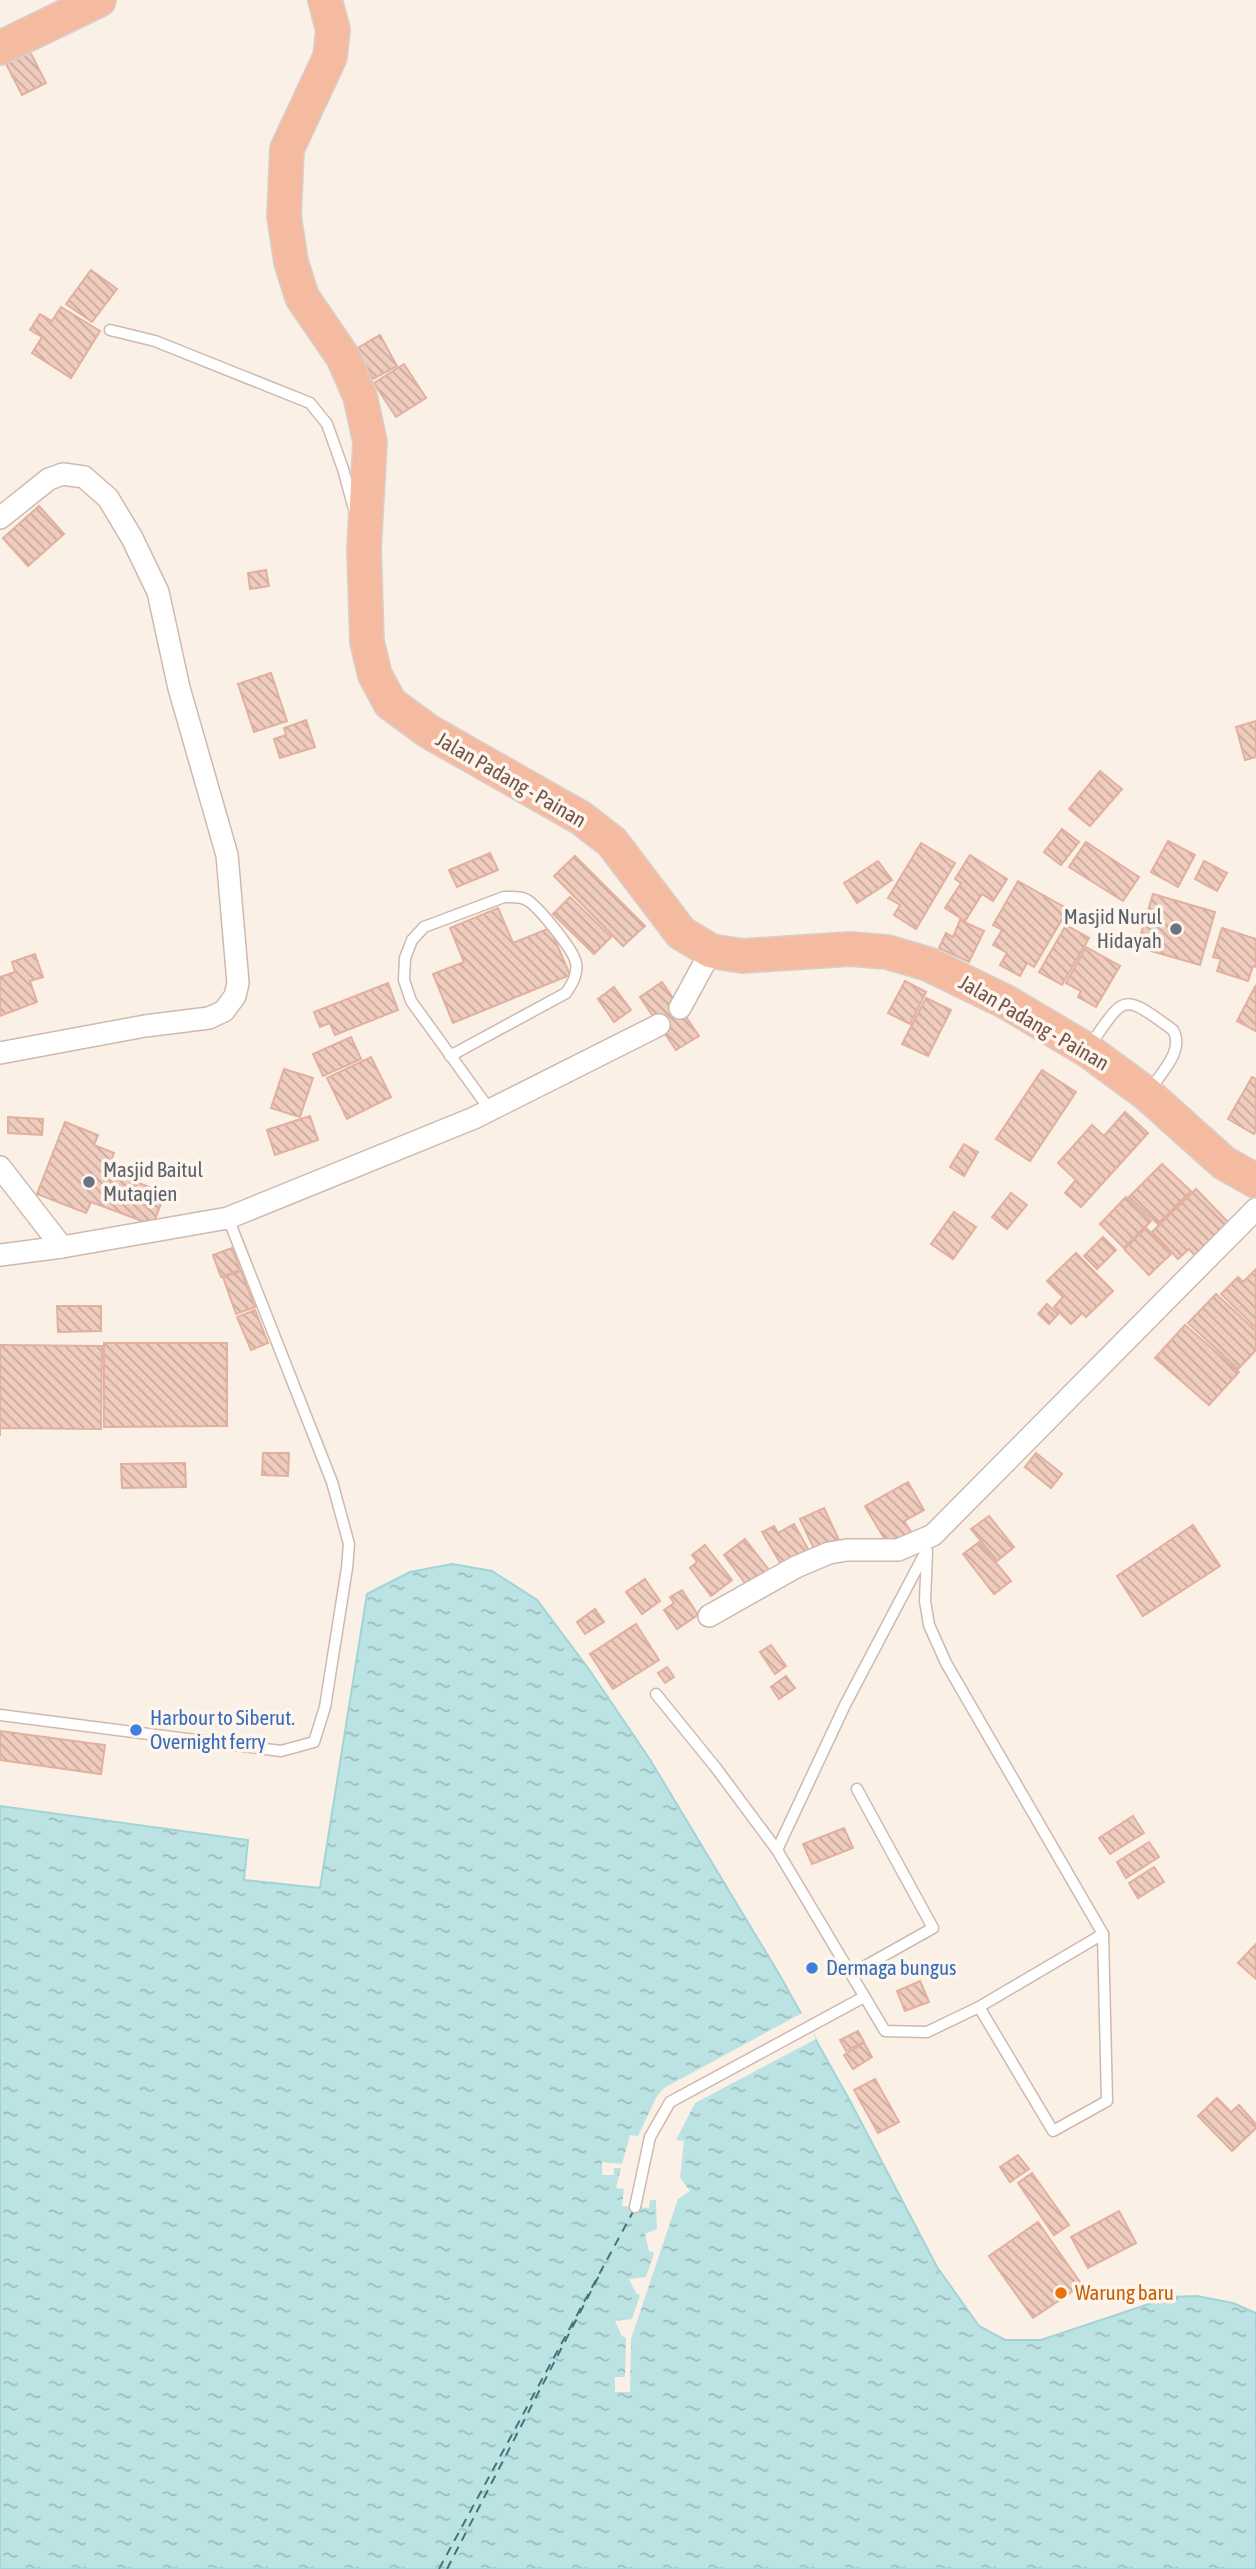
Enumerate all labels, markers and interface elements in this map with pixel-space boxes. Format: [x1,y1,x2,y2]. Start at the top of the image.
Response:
street label: Jalan Padang - Painan [432,726,591,832]
place label: Masjid Nurul Hidayah [1064,904,1162,952]
marker: Masjid Nurul Hidayah [1168,921,1184,937]
street label: Jalan Padang - Painan [955,969,1114,1075]
place label: Masjid Baitul Mutaqien [103,1157,203,1205]
marker: Masjid Baitul Mutaqien [81,1174,97,1190]
place label: Harbour to Siberut. Overnight ferry [150,1705,295,1753]
marker: Harbour to Siberut. Overnight ferry [128,1722,144,1738]
place label: Dermaga bungus [826,1955,957,1979]
marker: Dermaga bungus [804,1960,820,1976]
place label: Warung baru [1075,2280,1174,2304]
marker: Warung baru [1053,2285,1069,2301]

